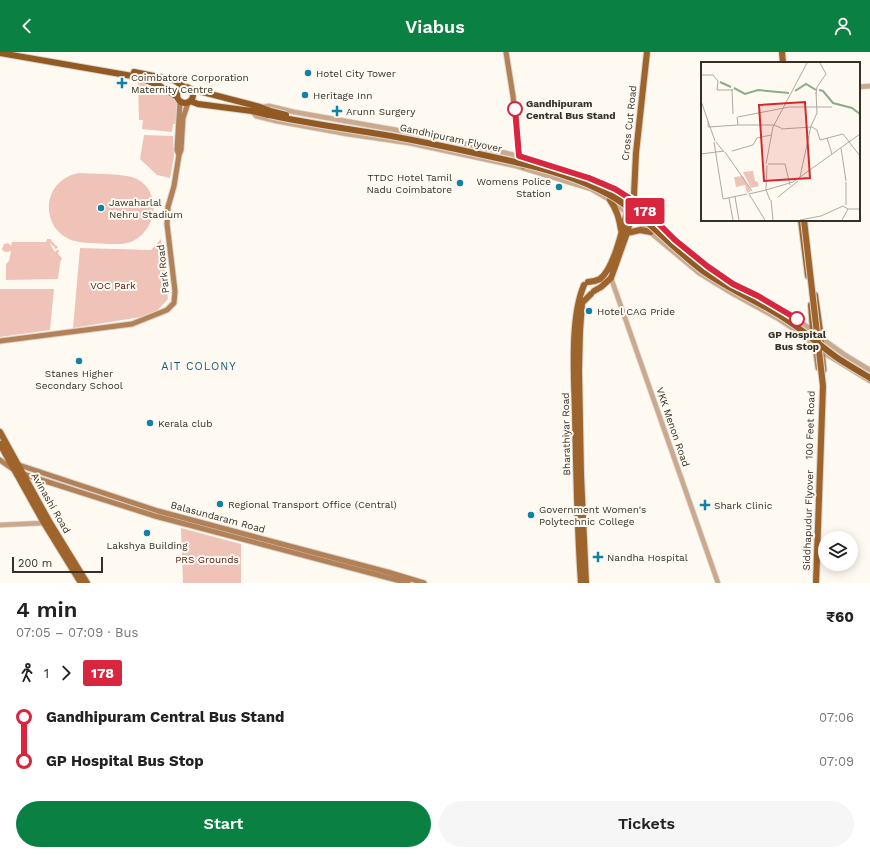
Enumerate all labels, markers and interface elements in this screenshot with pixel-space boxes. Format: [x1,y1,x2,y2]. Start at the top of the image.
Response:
icon: back [16,15,38,37]
icon: person [832,15,854,37]
text: Viabus [405,16,465,37]
inset map [701,62,860,221]
marker: Hotel City Tower [303,68,313,78]
place label: Hotel City Tower [316,68,396,79]
place label: Coimbatore Corporation Maternity Centre [131,72,249,95]
marker: Coimbatore Corporation Maternity Centre [116,77,128,89]
street label: Cross Cut Road [620,85,638,161]
marker: Heritage Inn [300,90,310,100]
place label: Heritage Inn [313,90,372,101]
place label: Gandhipuram Central Bus Stand [526,98,616,121]
marker: Gandhipuram Central Bus Stand [507,101,523,117]
marker: Arunn Surgery [331,105,343,117]
place label: Arunn Surgery [346,106,416,117]
street label: Gandhipuram Flyover [399,122,503,154]
place label: TTDC Hotel Tamil Nadu Coimbatore [367,172,452,195]
place label: Womens Police Station [476,176,551,199]
marker: TTDC Hotel Tamil Nadu Coimbatore [455,178,465,188]
marker: Womens Police Station [554,182,564,192]
place label: Jawaharlal Nehru Stadium [109,197,183,220]
line badge: 178 [622,198,668,224]
marker: Jawaharlal Nehru Stadium [96,203,106,213]
text: 178 [633,203,657,219]
street label: Park Road [155,244,171,294]
park label: VOC Park [90,280,136,291]
marker: Hotel CAG Pride [584,306,594,316]
place label: Hotel CAG Pride [597,306,675,317]
marker: GP Hospital Bus Stop [789,311,805,327]
place label: GP Hospital Bus Stop [768,329,827,352]
marker: Stanes Higher Secondary School [74,356,84,366]
district label: AIT COLONY [161,360,237,373]
place label: Stanes Higher Secondary School [35,368,123,391]
street label: VKK Menon Road [654,386,692,468]
street label: 100 Feet Road [803,390,817,460]
street label: Bharathiyar Road [560,392,572,476]
marker: Kerala club [145,418,155,428]
place label: Kerala club [158,418,213,429]
street label: Siddhapudur Flyover [801,470,815,570]
street label: Avinashi Road [29,471,73,535]
street label: Balasundaram Road [170,499,266,535]
marker: Regional Transport Office (Central) [215,499,225,509]
place label: Regional Transport Office (Central) [228,499,397,510]
marker: Shark Clinic [699,499,711,511]
place label: Shark Clinic [714,500,773,511]
place label: Government Women's Polytechnic College [539,504,646,527]
marker: Government Women's Polytechnic College [526,510,536,520]
marker: Lakshya Building [142,528,152,538]
map controls [818,531,858,571]
button: layers [818,531,858,571]
place label: Lakshya Building [106,540,188,551]
marker: Nandha Hospital [592,551,604,563]
place label: Nandha Hospital [607,552,688,563]
park label: PRS Grounds [175,554,239,565]
scale bar [12,555,103,574]
text: 200 m [18,557,52,570]
text: 4 min [16,597,77,622]
text: ₹60 [826,608,854,626]
text: 07:05 – 07:09 · Bus [16,625,138,640]
icon: walk [16,662,38,684]
icon: forward [55,662,77,684]
text: 178 [91,665,114,681]
text: 1 [44,666,49,681]
text: Gandhipuram Central Bus Stand [46,708,284,726]
text: 07:06 [819,710,854,725]
text: GP Hospital Bus Stop [46,752,204,770]
text: 07:09 [819,754,854,769]
button: Start [16,801,431,847]
button: Tickets [439,801,854,847]

